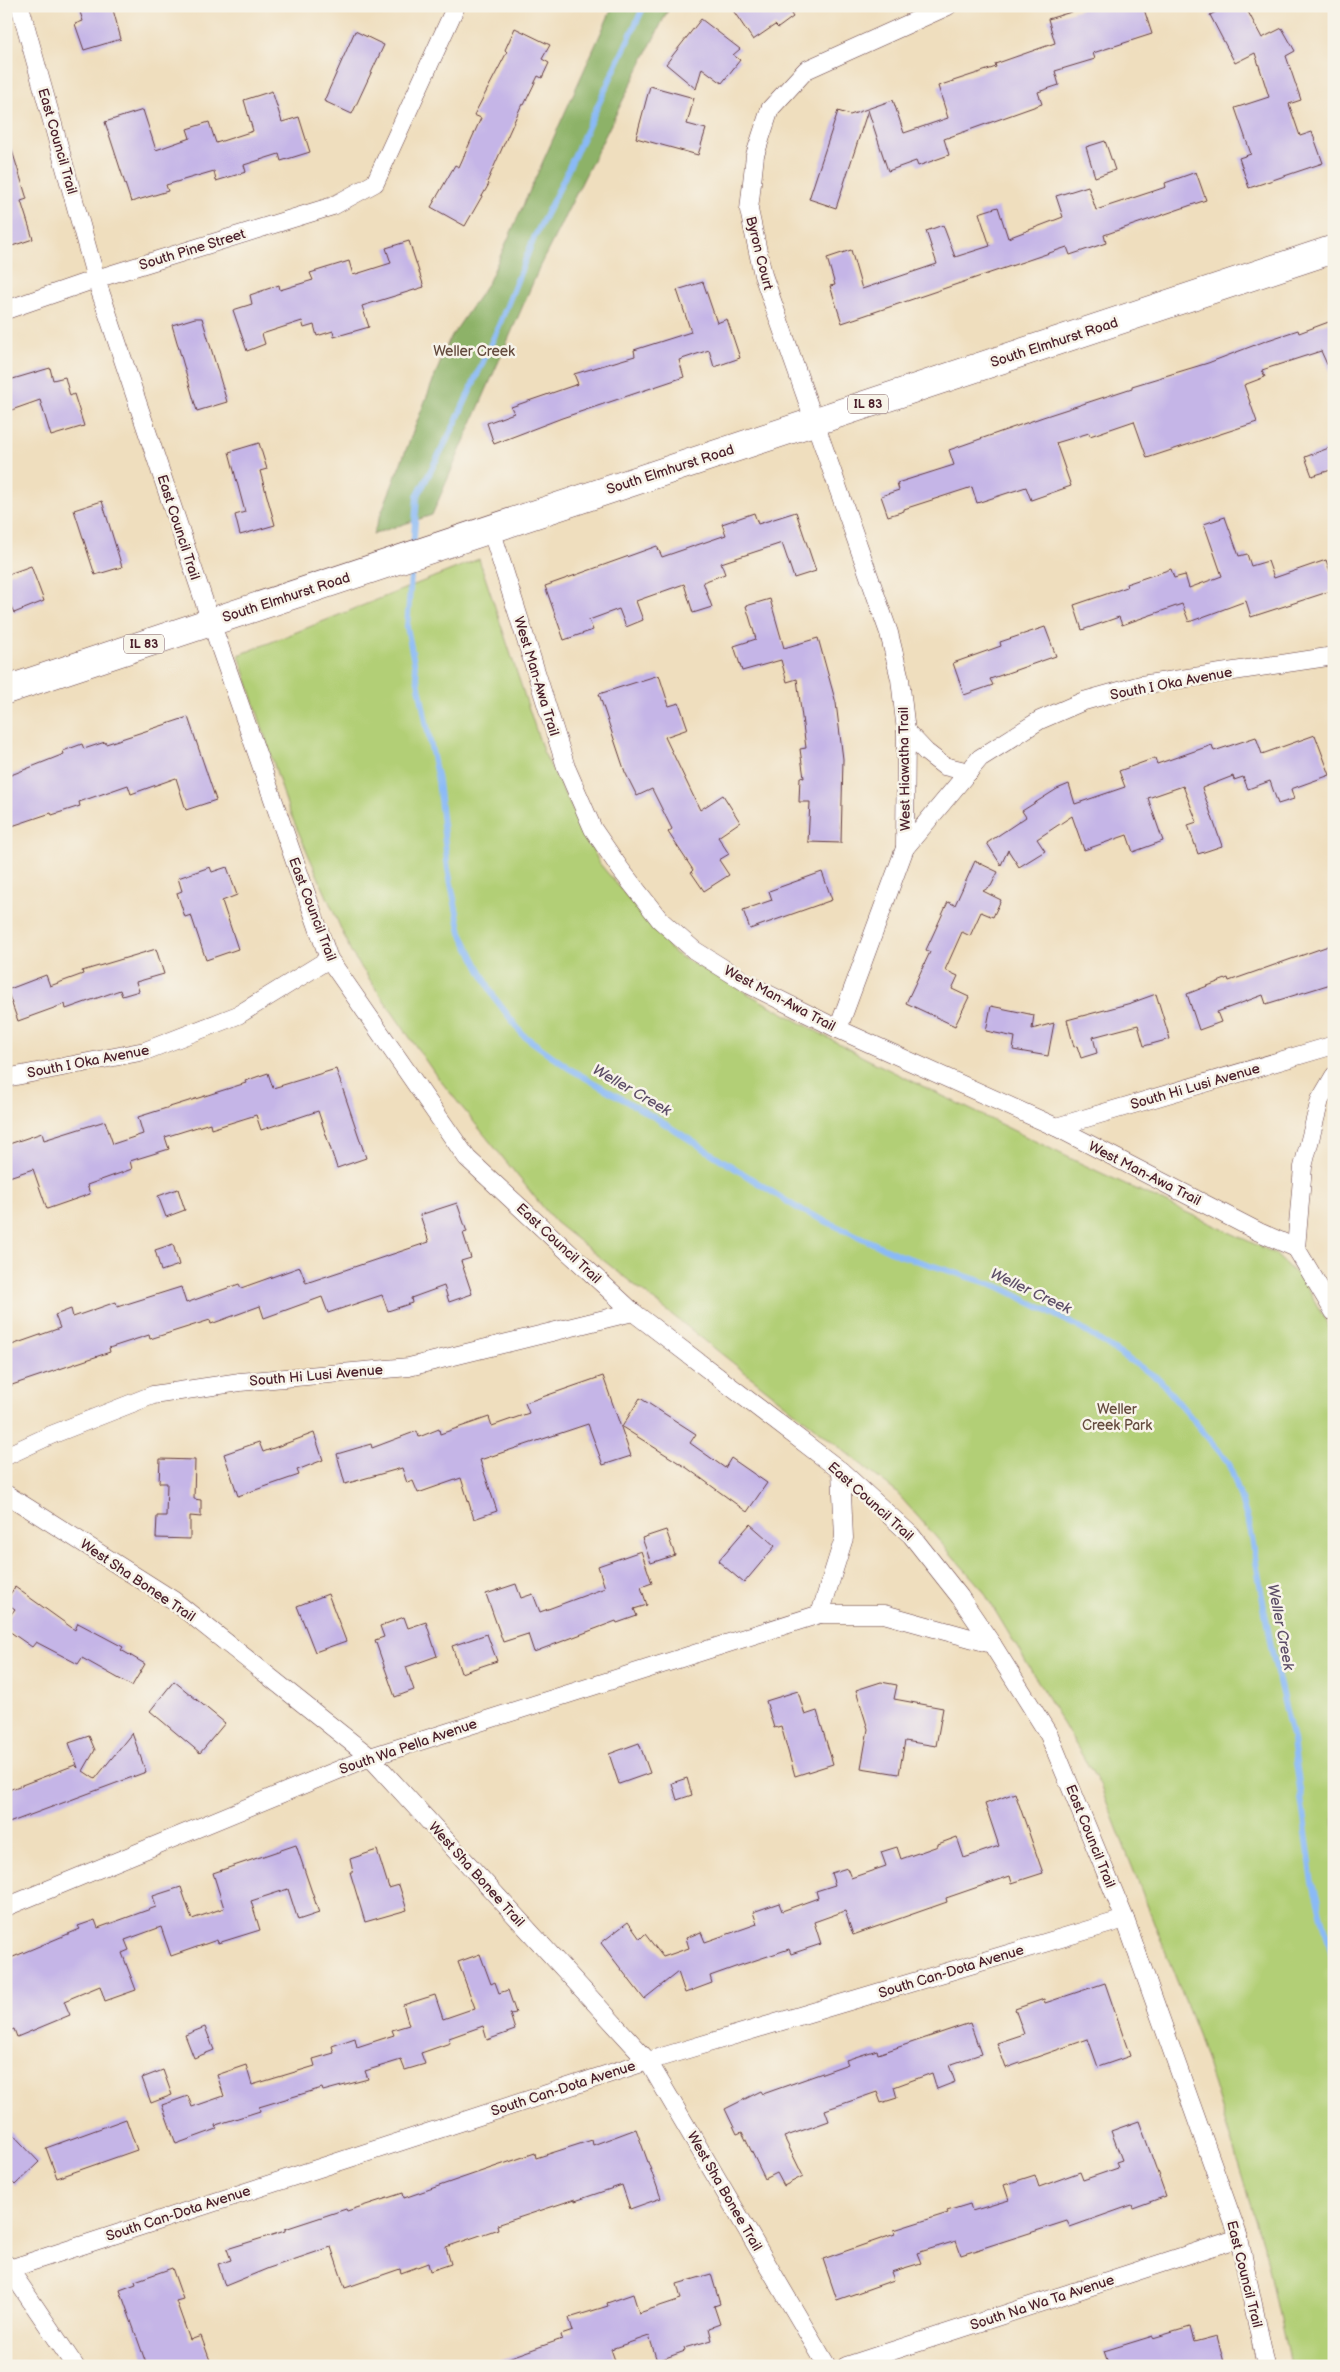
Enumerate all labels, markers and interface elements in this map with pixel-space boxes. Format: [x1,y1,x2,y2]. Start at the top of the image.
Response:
street label: East Council Trail [34,86,81,196]
street label: Byron Court [742,214,777,292]
street label: South Pine Street [137,225,248,274]
street label: South Elmhurst Road [988,314,1120,371]
park label: Weller Creek [433,343,515,360]
road number: IL 83 [848,394,888,414]
street label: South Elmhurst Road [604,441,736,498]
street label: East Council Trail [154,472,204,582]
street label: South Elmhurst Road [220,569,352,626]
street label: West Man-Awa Trail [510,614,563,738]
road number: IL 83 [124,634,164,654]
street label: South I Oka Avenue [1109,663,1234,704]
street label: West Hiawatha Trail [895,707,914,831]
street label: East Council Trail [285,855,340,963]
street label: West Man-Awa Trail [721,962,838,1035]
street label: South I Oka Avenue [26,1041,151,1082]
water label: Weller Creek [589,1060,675,1121]
street label: South Hi Lusi Avenue [1128,1060,1262,1113]
street label: West Man-Awa Trail [1086,1138,1204,1209]
street label: East Council Trail [513,1200,605,1287]
water label: Weller Creek [987,1264,1075,1319]
street label: South Hi Lusi Avenue [249,1361,384,1390]
park label: Weller Creek Park [1082,1401,1152,1434]
street label: East Council Trail [824,1458,917,1544]
street label: West Sha Bonee Trail [77,1536,198,1625]
water label: Weller Creek [1263,1582,1298,1672]
street label: South Wa Pella Avenue [337,1715,479,1778]
street label: East Council Trail [1062,1782,1119,1890]
street label: West Sha Bonee Trail [425,1818,528,1930]
street label: South Can-Dota Avenue [876,1941,1026,2002]
street label: South Can-Dota Avenue [489,2057,638,2120]
street label: West Sha Bonee Trail [683,2128,766,2254]
street label: South Can-Dota Avenue [104,2182,253,2245]
street label: East Council Trail [1223,2219,1266,2329]
street label: South Na Wa Ta Avenue [968,2271,1116,2334]

